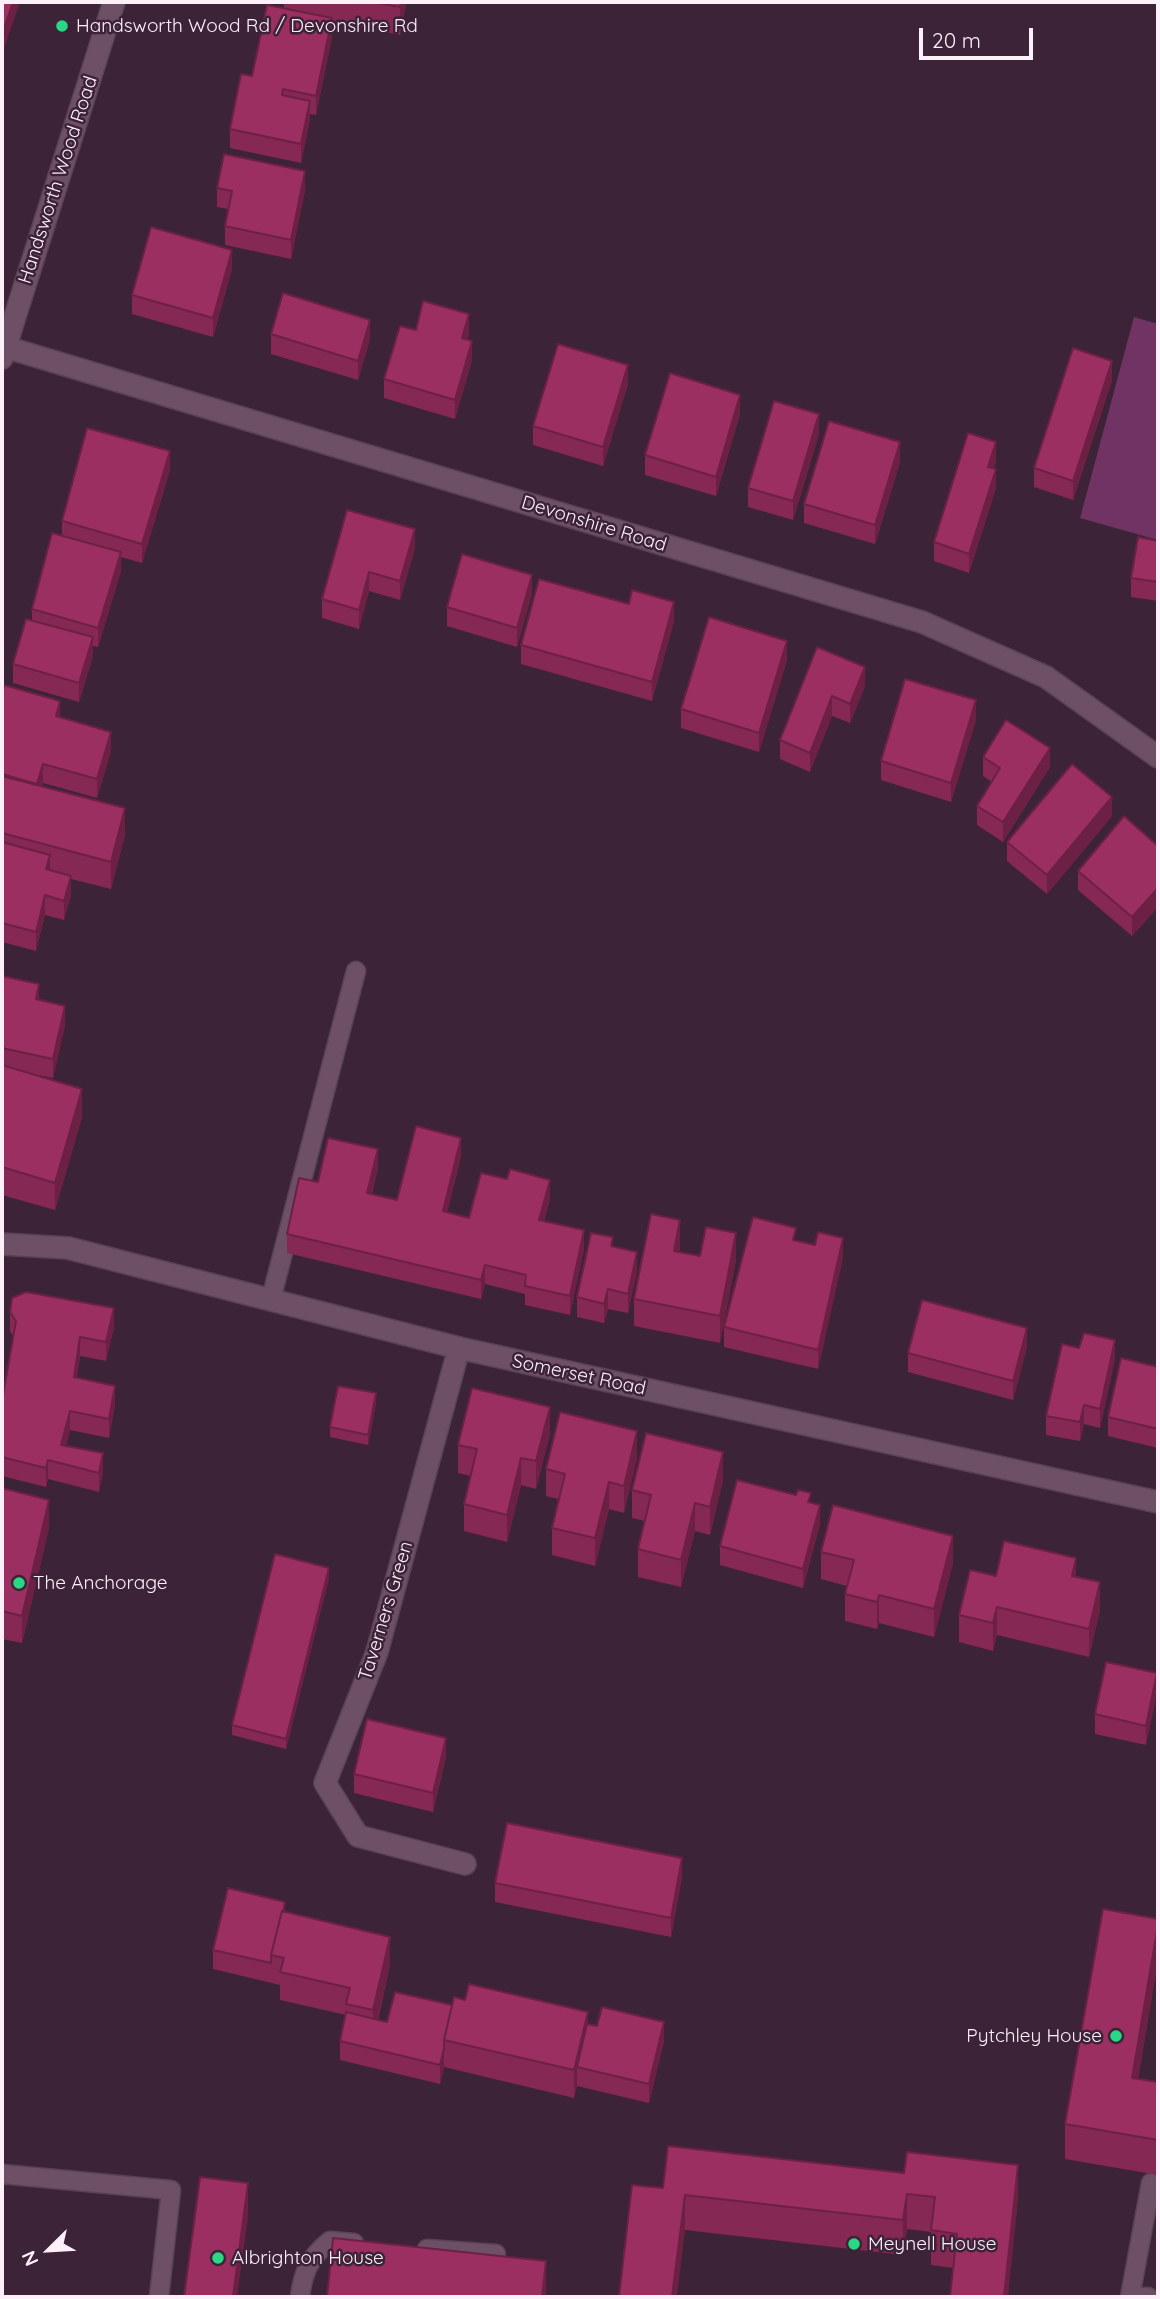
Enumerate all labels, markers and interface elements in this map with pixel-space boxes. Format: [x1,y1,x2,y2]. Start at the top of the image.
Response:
scale bar [922,14,1036,58]
place label: Handsworth Wood Rd / Devonshire Rd [76,15,418,37]
marker: Handsworth Wood Rd / Devonshire Rd [54,18,70,34]
text: 20 m [932,27,981,53]
street label: Handsworth Wood Road [14,73,102,287]
street label: Devonshire Road [519,491,669,557]
street label: Somerset Road [510,1350,648,1400]
street label: Taverners Green [354,1539,418,1683]
place label: The Anchorage [33,1572,167,1594]
marker: The Anchorage [11,1575,27,1591]
place label: Pytchley House [966,2025,1102,2047]
marker: Pytchley House [1108,2028,1124,2044]
north arrow [14,2215,84,2285]
place label: Meynell House [868,2233,996,2255]
marker: Meynell House [846,2236,862,2252]
text: N [16,2247,44,2270]
place label: Albrighton House [232,2247,384,2269]
marker: Albrighton House [210,2250,226,2266]

